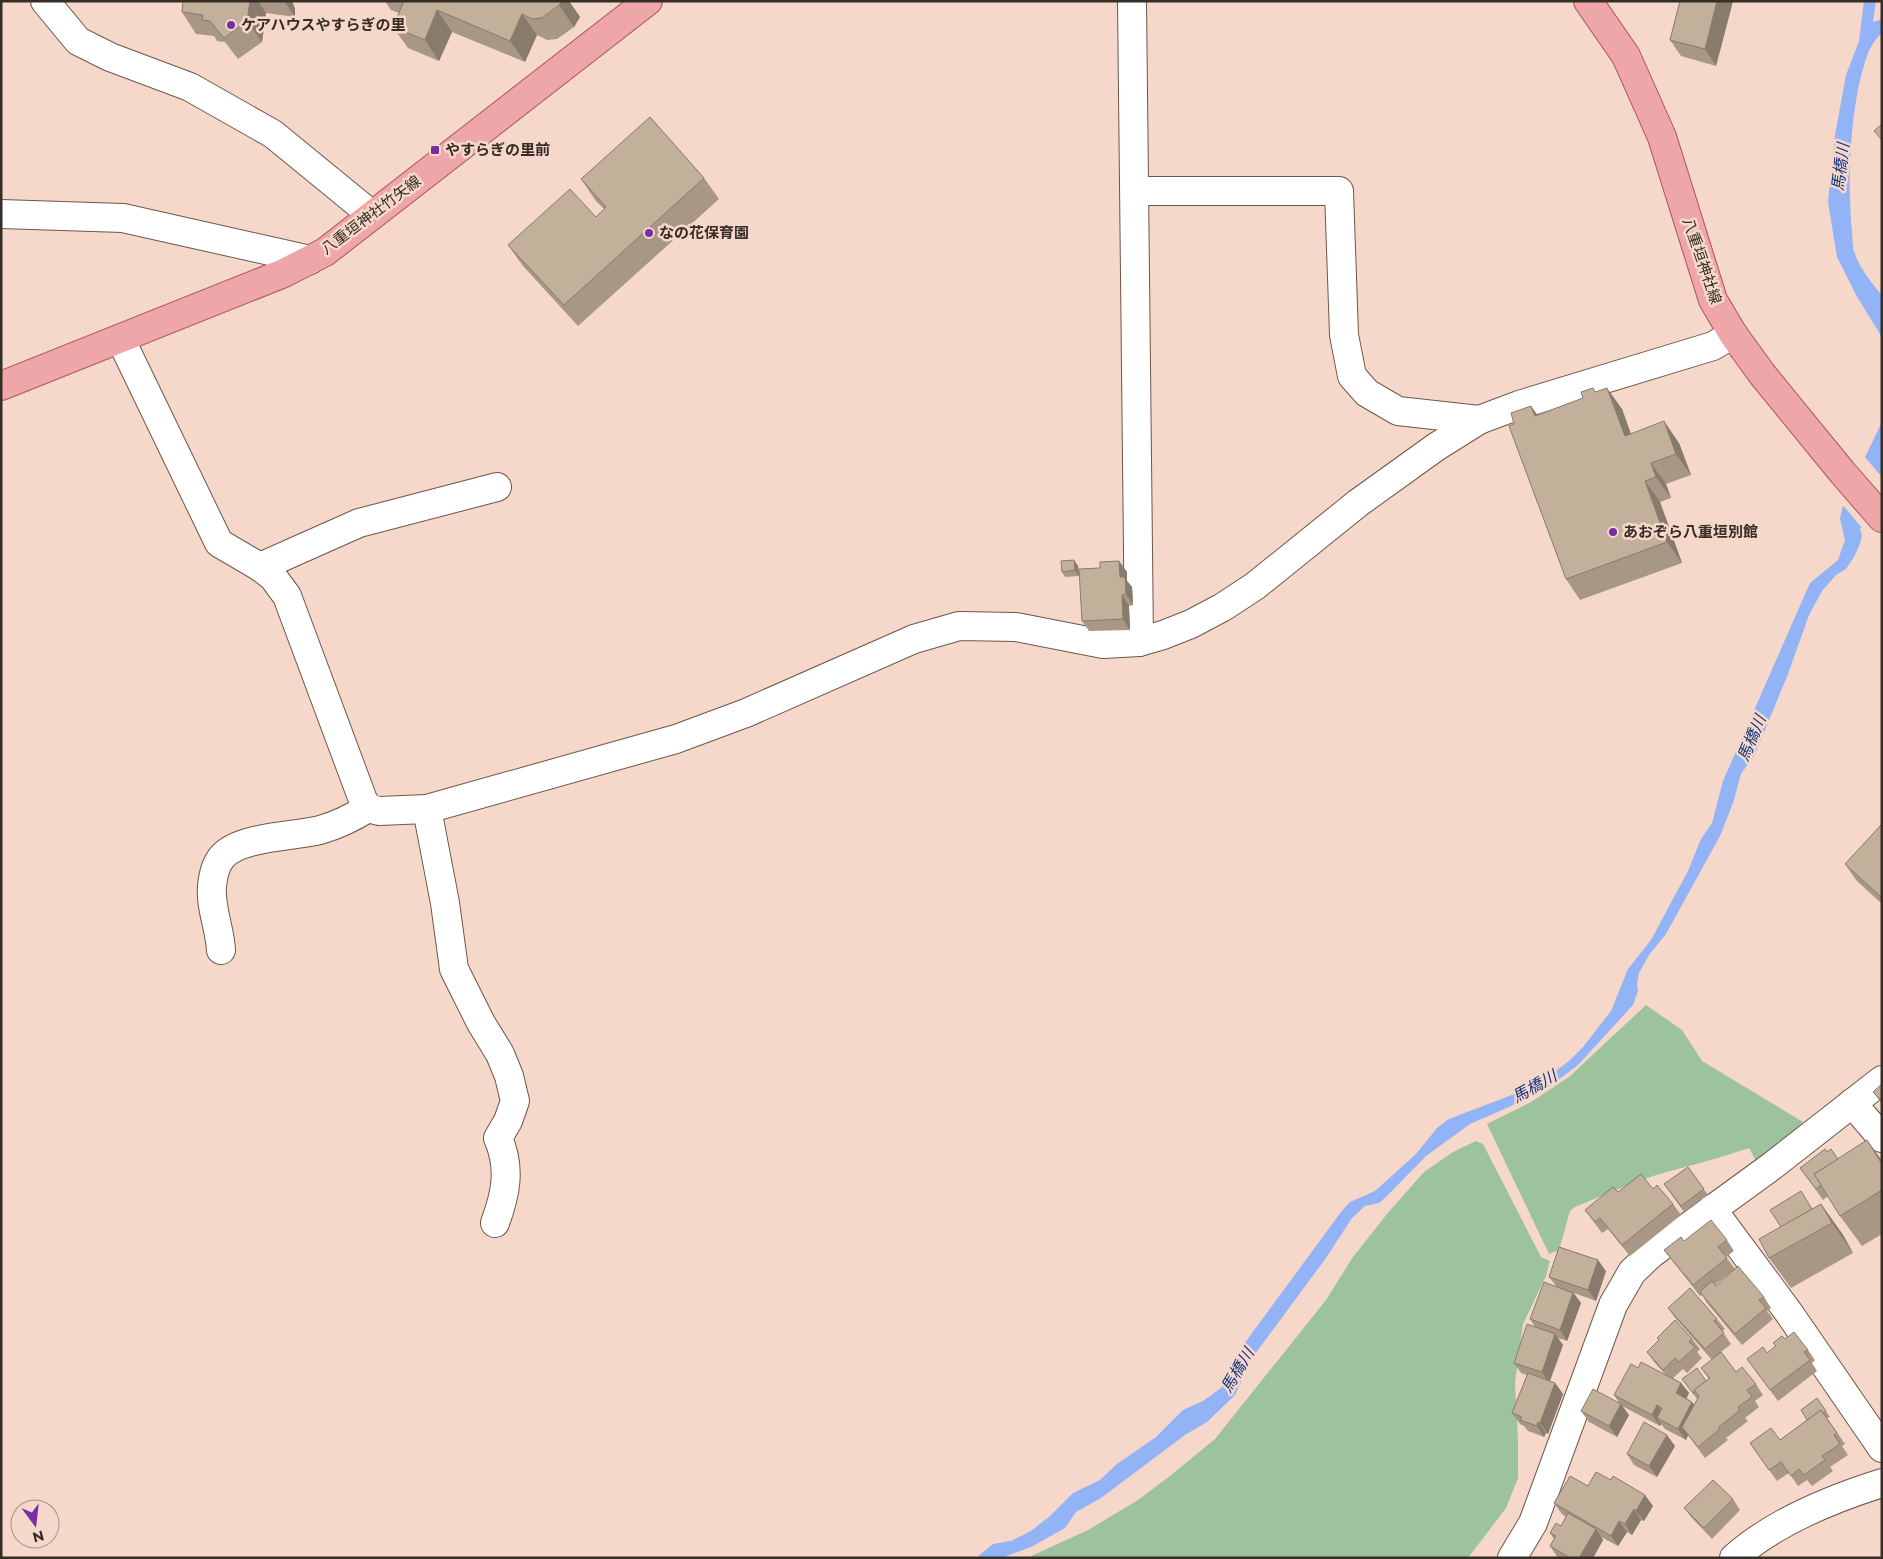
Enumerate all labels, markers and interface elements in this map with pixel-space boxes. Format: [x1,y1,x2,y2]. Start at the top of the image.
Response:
place label: ケアハウスやすらぎの里 [241,15,405,34]
marker: ケアハウスやすらぎの里 [225,19,237,31]
place label: やすらぎの里前 [445,140,550,159]
water label: 馬橋川 [1828,140,1853,192]
marker: やすらぎの里前 [429,144,441,156]
street label: 八重垣神社竹矢線 [317,171,424,258]
street label: 八重垣神社線 [1679,215,1726,306]
place label: なの花保育園 [659,223,749,242]
marker: なの花保育園 [643,227,655,239]
place label: あおぞら八重垣別館 [1623,522,1758,541]
marker: あおぞら八重垣別館 [1607,526,1619,538]
water label: 馬橋川 [1733,711,1770,764]
water label: 馬橋川 [1509,1066,1562,1106]
water label: 馬橋川 [1217,1343,1259,1396]
north arrow [10,1499,60,1549]
text: N [31,1526,46,1547]

